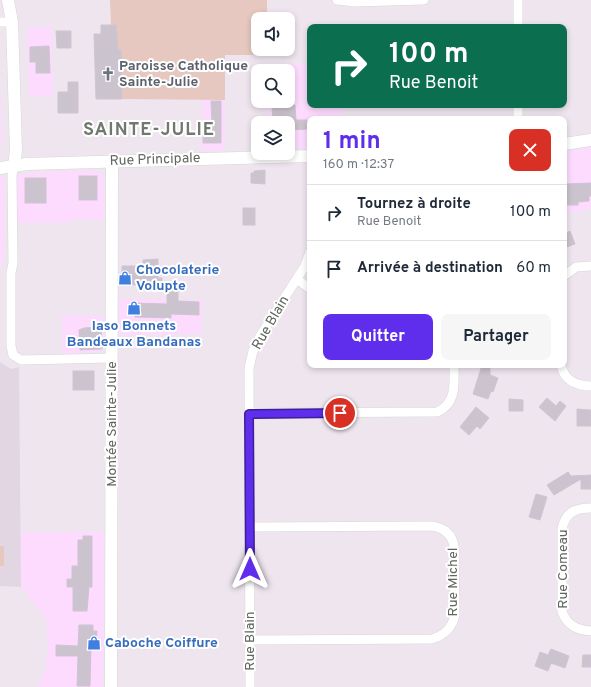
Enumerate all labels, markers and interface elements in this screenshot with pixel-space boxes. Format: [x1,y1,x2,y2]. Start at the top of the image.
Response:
map controls [251,12,295,160]
button: sound [251,12,295,56]
text: 100 m [389,37,469,73]
icon: right [323,40,375,92]
place label: Paroisse Catholique Sainte-Julie [119,58,248,91]
button: search [251,64,295,108]
church icon: Paroisse Catholique Sainte-Julie [100,66,116,82]
text: Rue Benoit [389,72,478,95]
button: layers [251,116,295,160]
district label: SAINTE-JULIE [83,119,215,142]
text: 1 min [323,127,381,157]
button: close [509,129,551,171]
street label: Rue Principale [109,150,201,170]
text: 160 m · 12:37 [323,157,394,173]
text: Tournez à droite [357,195,471,214]
icon: right [323,202,345,224]
text: 100 m [510,203,551,222]
text: Rue Benoit [357,214,422,230]
icon: arrive [323,258,345,280]
text: Arrivée à destination [357,259,503,278]
text: 60 m [516,259,551,278]
place label: Chocolaterie Volupte [136,262,219,295]
shop icon: Chocolaterie Volupte [117,270,133,286]
street label: Rue Blain [249,293,293,353]
shop icon: Iaso Bonnets Bandeaux Bandanas [126,300,142,316]
button: Quitter [323,314,433,360]
button: Partager [441,314,551,360]
place label: Iaso Bonnets Bandeaux Bandanas [67,318,201,351]
street label: Montée Sainte-Julie [104,361,121,487]
pin [323,396,357,430]
icon: arrive [329,402,351,424]
street label: Rue Comeau [555,529,572,609]
position arrow [229,548,271,590]
street label: Rue Michel [445,548,462,616]
street label: Rue Blain [242,611,259,671]
shop icon: Caboche Coiffure [86,635,102,651]
place label: Caboche Coiffure [105,635,218,652]

